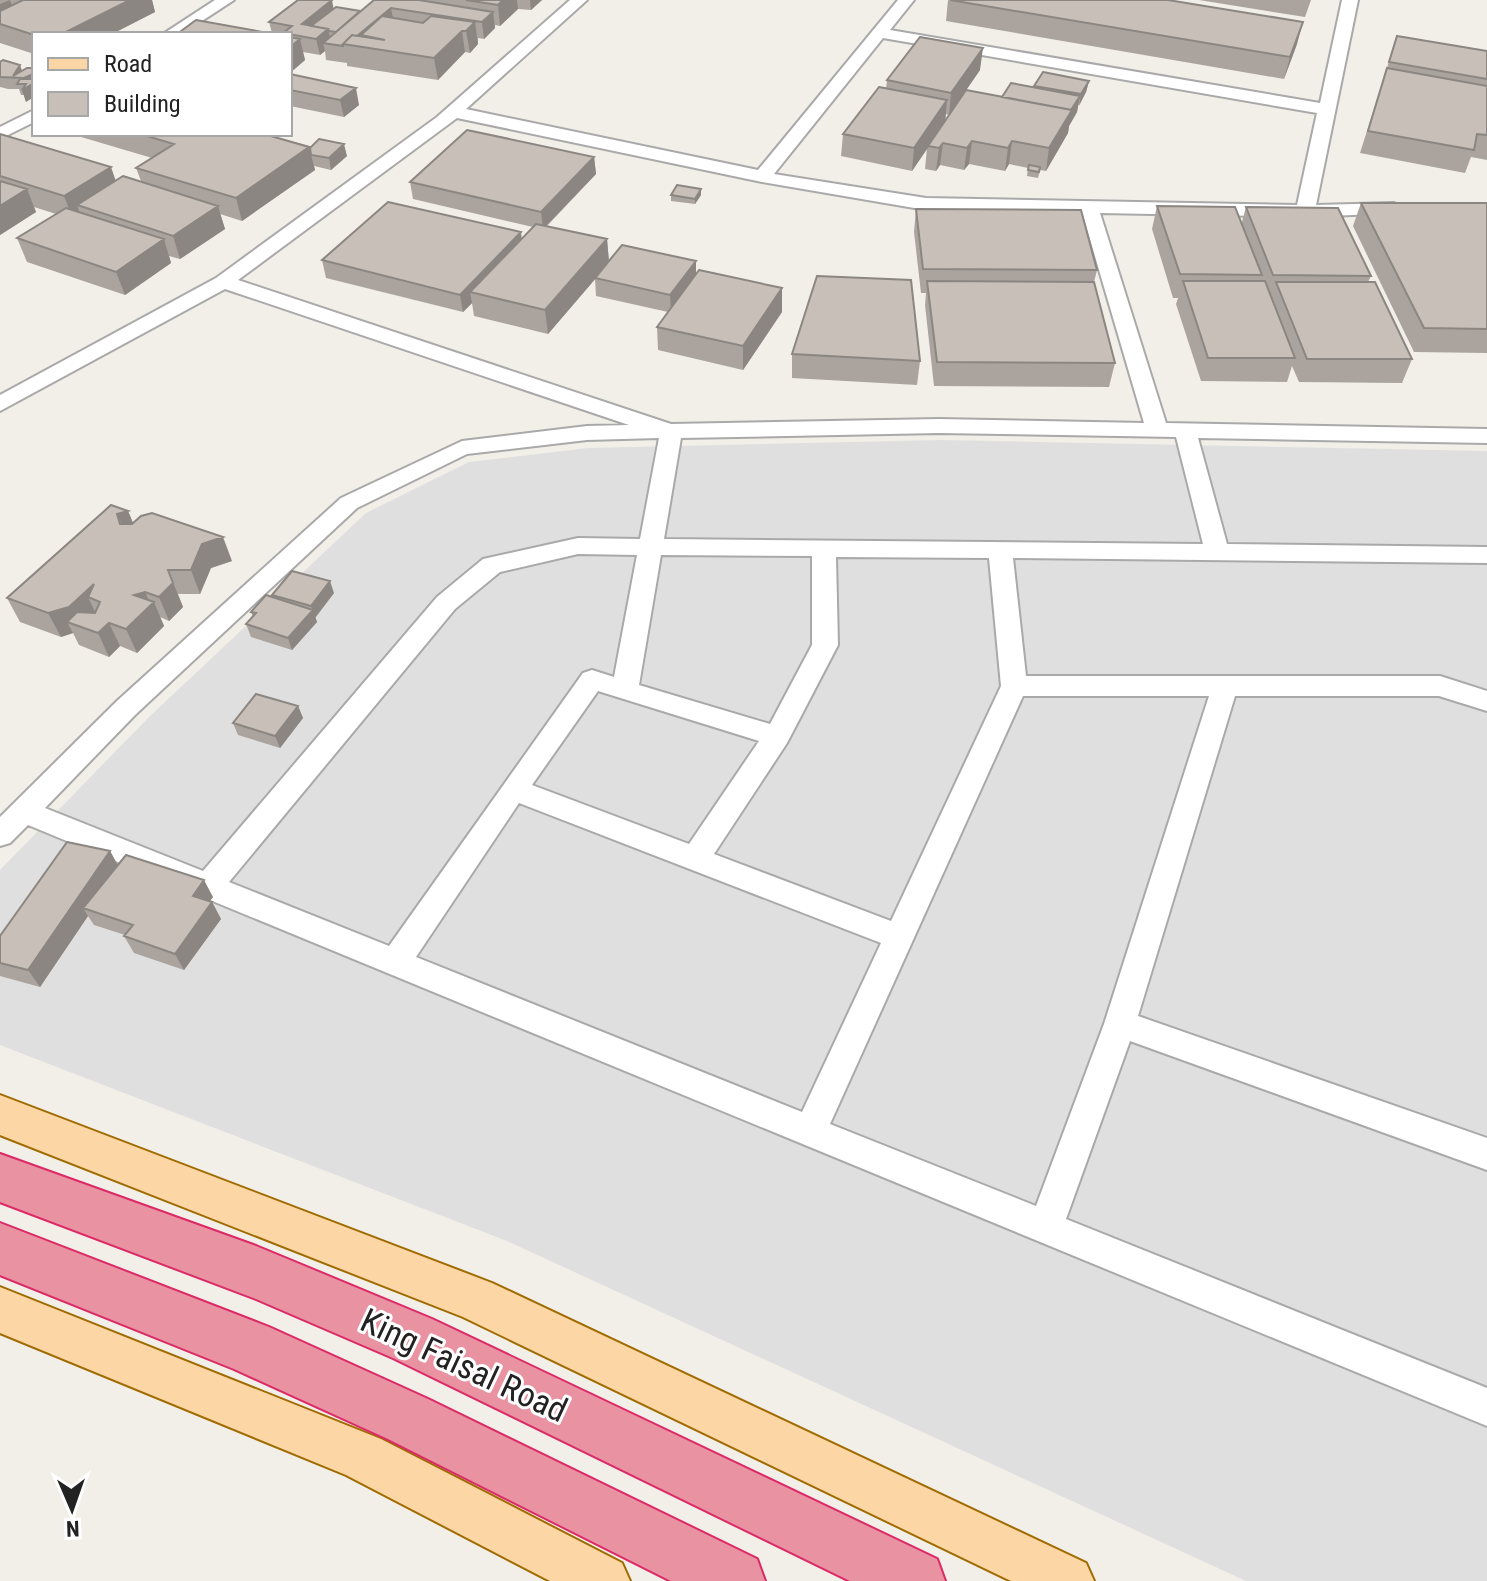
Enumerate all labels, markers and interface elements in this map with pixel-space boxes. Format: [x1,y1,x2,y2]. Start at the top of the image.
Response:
legend [32,32,292,136]
text: Road [104,50,152,78]
text: Building [104,90,181,118]
street label: King Faisal Road [355,1300,573,1430]
north arrow [32,1469,112,1549]
text: N [66,1516,80,1541]

